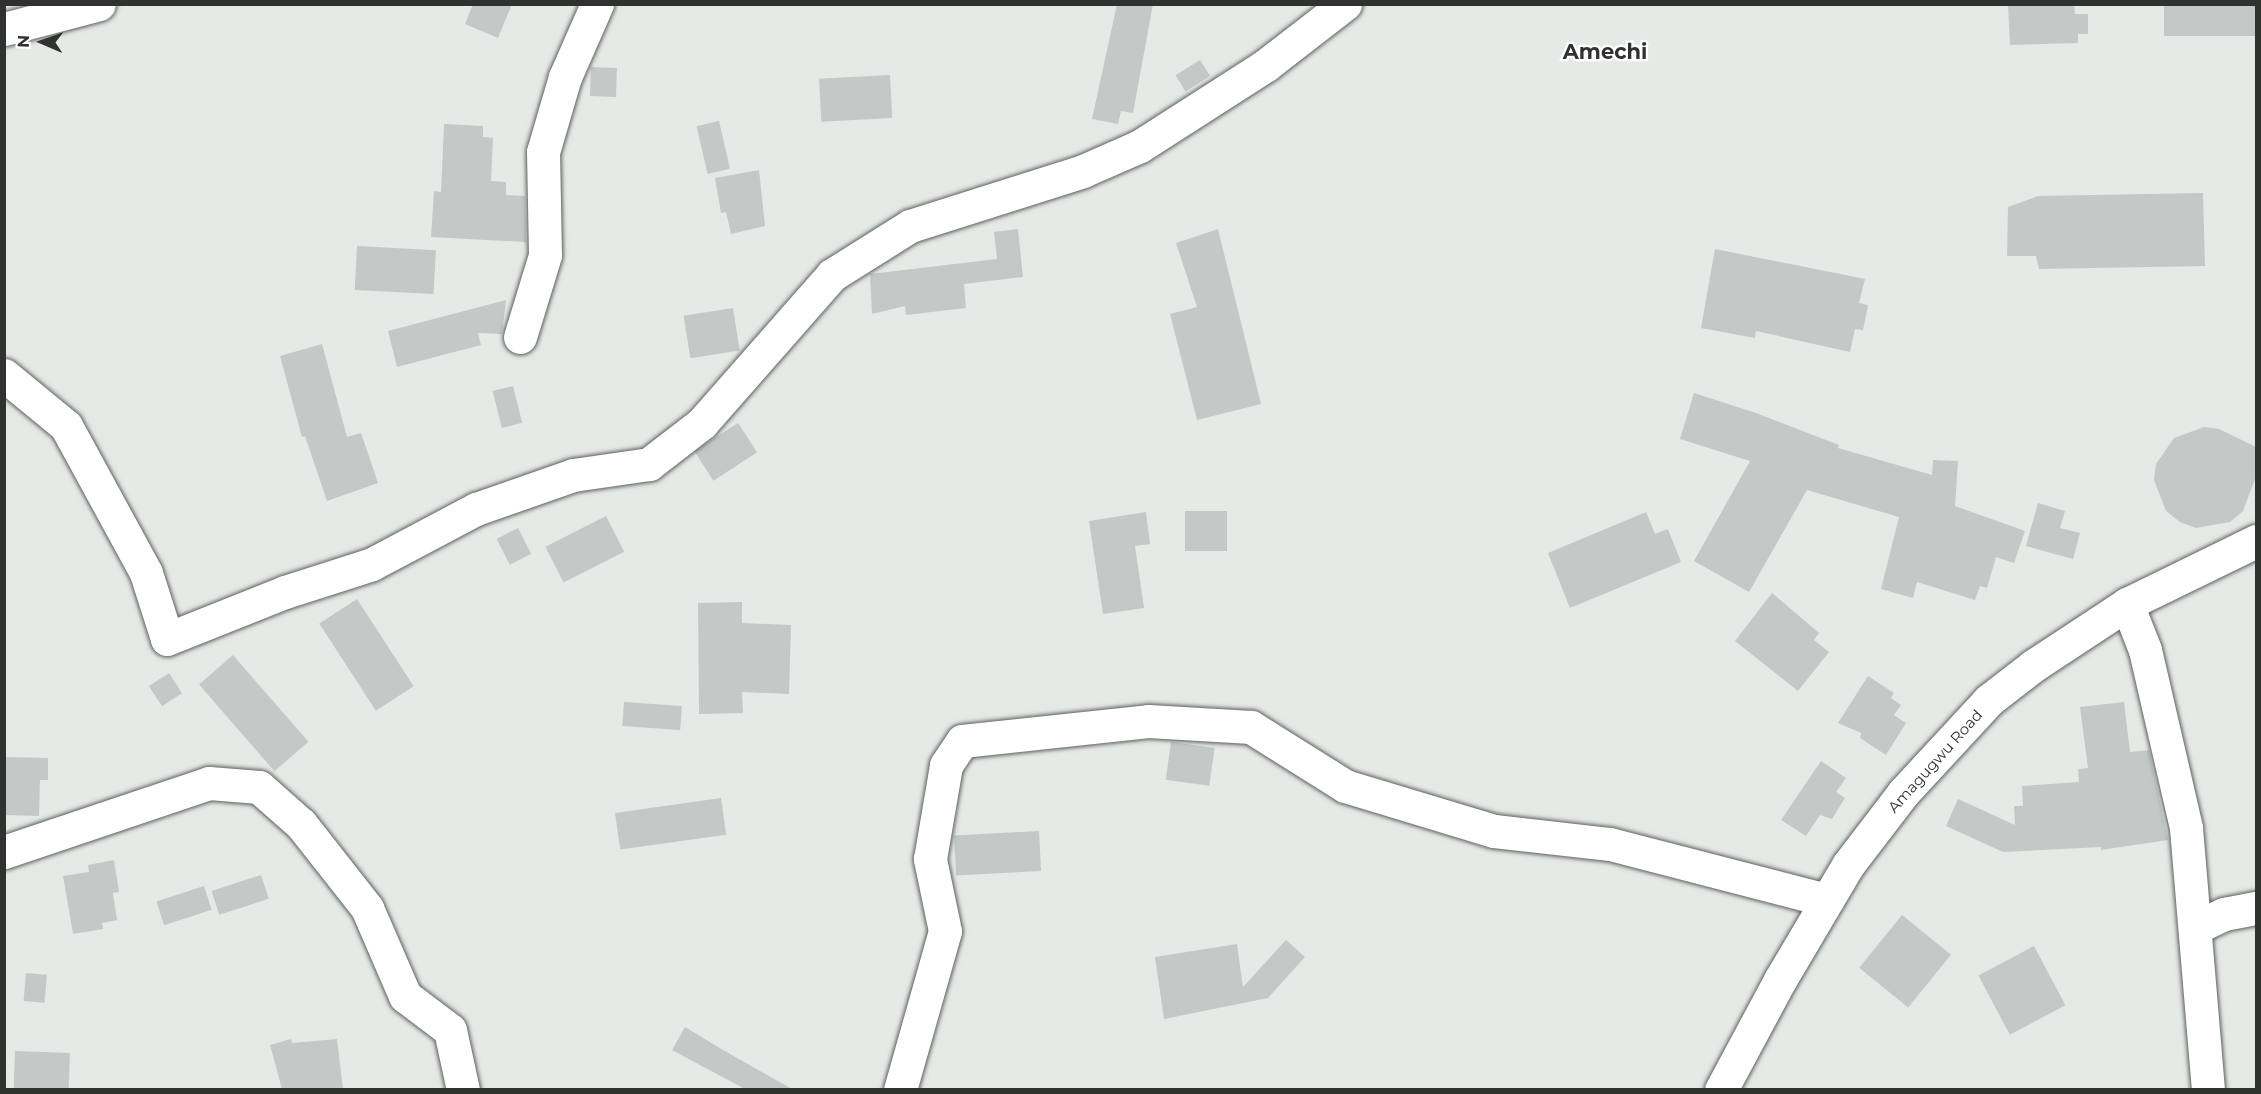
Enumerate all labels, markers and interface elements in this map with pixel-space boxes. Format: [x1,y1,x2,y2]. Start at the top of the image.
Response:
north arrow [12,12,72,72]
text: N [14,35,33,48]
district label: Amechi [1563,39,1647,65]
street label: Amagugwu Road [1884,706,1986,816]

